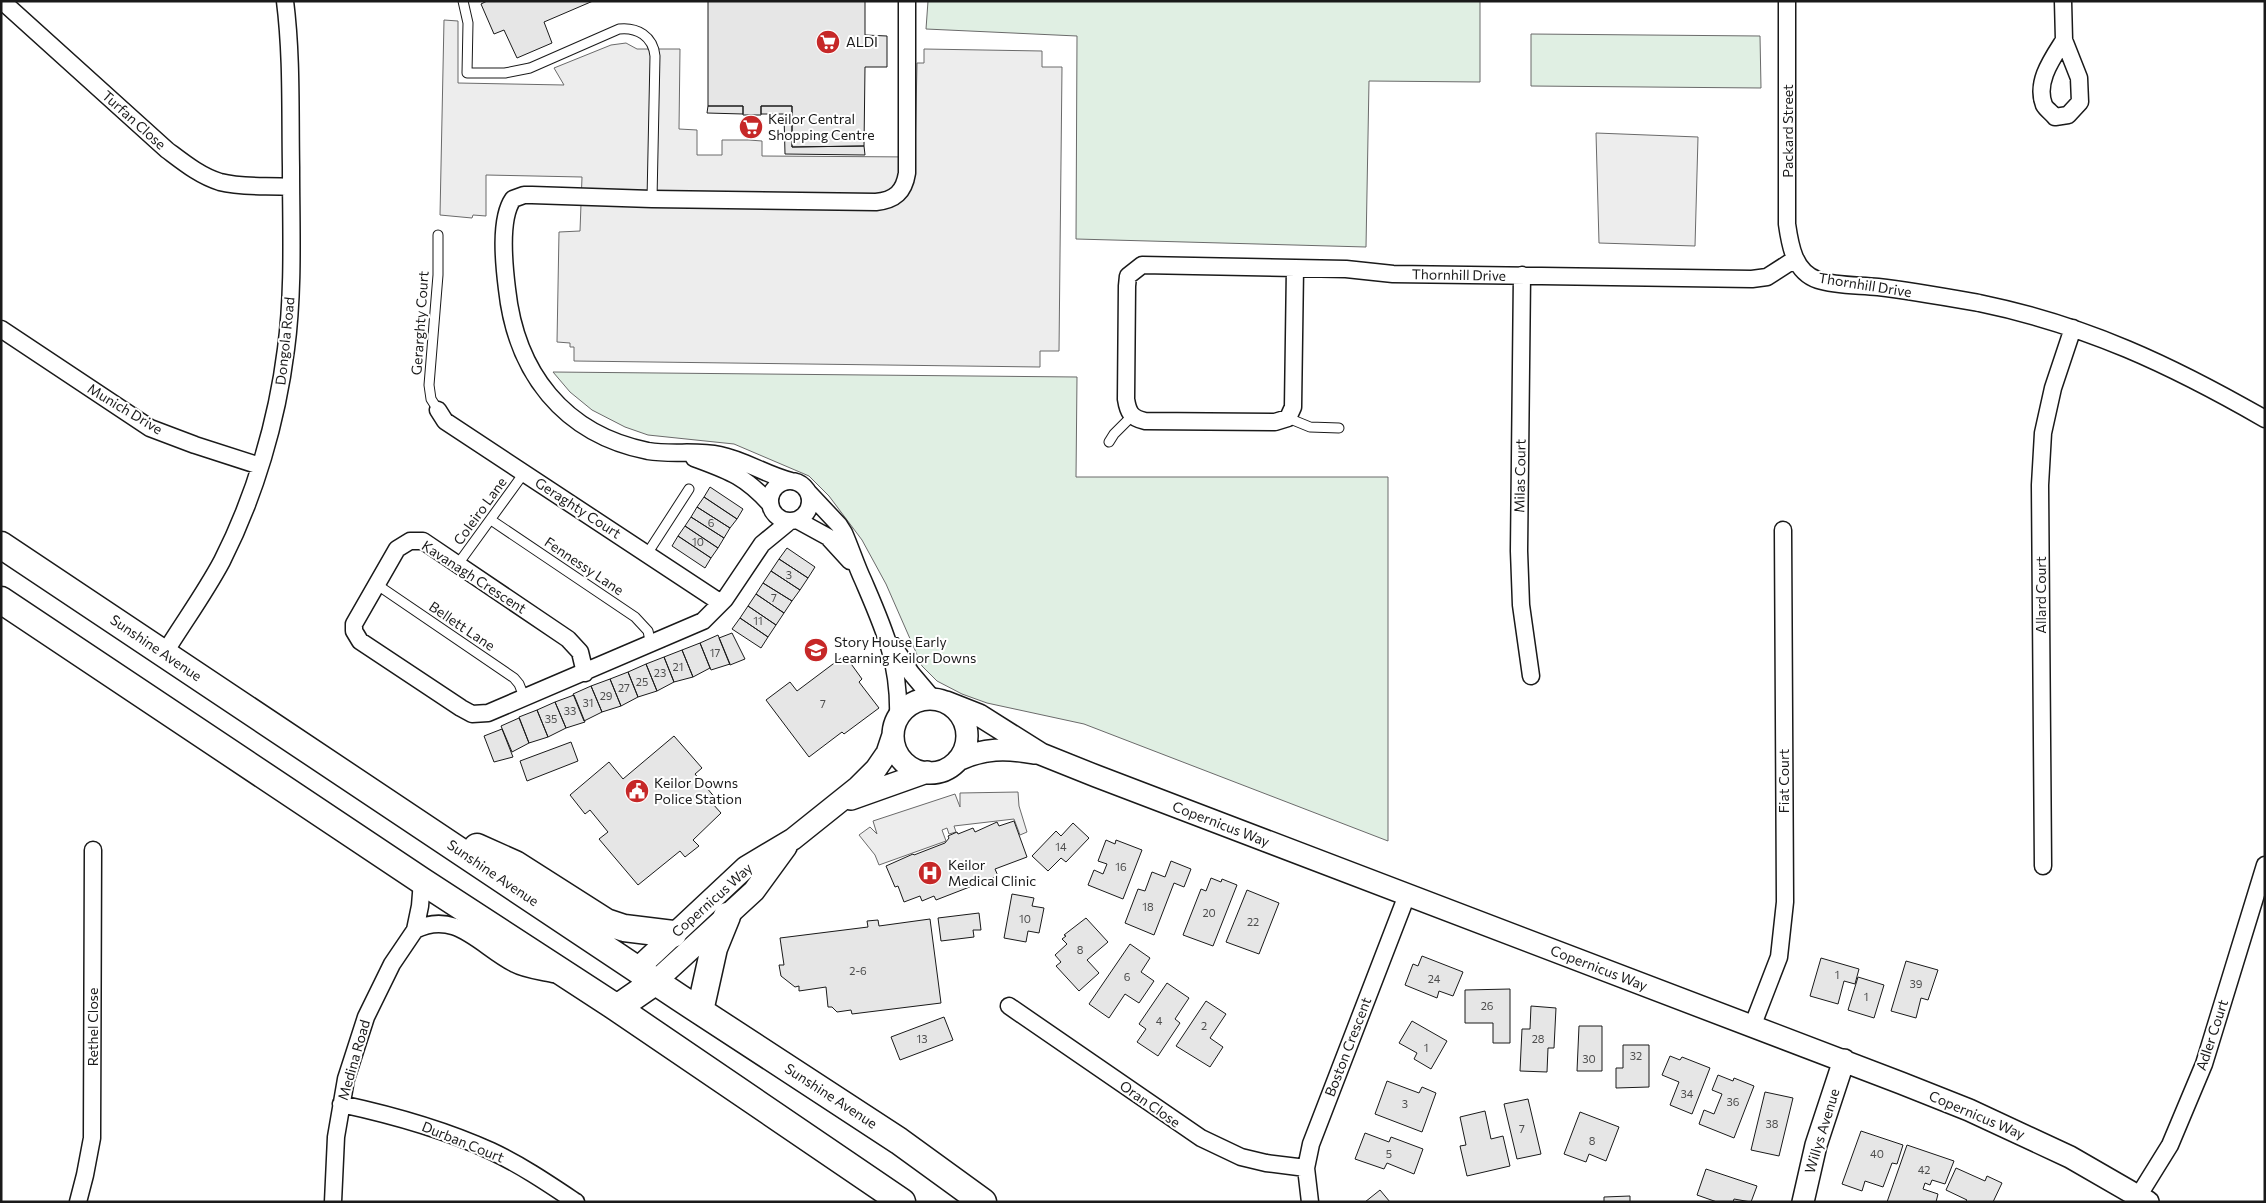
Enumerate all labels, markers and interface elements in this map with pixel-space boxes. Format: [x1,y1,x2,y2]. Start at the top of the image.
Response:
supermarket icon: ALDI [815,29,841,55]
place label: ALDI [846,33,878,50]
street label: Packard Street [1779,84,1796,178]
street label: Turfan Close [99,87,170,153]
place label: Keilor Central Shopping Centre [768,110,875,143]
supermarket icon: Keilor Central Shopping Centre [738,114,764,140]
street label: Thornhill Drive [1412,265,1506,284]
street label: Thornhill Drive [1817,269,1913,300]
street label: Gerarghty Court [407,270,432,376]
street label: Dongola Road [271,296,298,386]
street label: Munich Drive [85,380,166,438]
street label: Milas Court [1510,439,1529,513]
street label: Coleiro Lane [449,473,510,548]
street label: Geraghty Court [532,474,625,542]
house number: 6 [708,516,715,529]
street label: Fennessy Lane [541,533,627,598]
house number: 10 [692,535,704,548]
street label: Kavanagh Crescent [419,536,530,617]
street label: Allard Court [2032,556,2049,634]
house number: 3 [786,568,792,581]
house number: 7 [771,591,777,604]
street label: Bellett Lane [426,597,498,654]
street label: Sunshine Avenue [107,611,205,684]
house number: 11 [753,614,763,627]
place label: Story House Early Learning Keilor Downs [834,633,976,666]
school or university icon: Story House Early Learning Keilor Downs [803,637,829,663]
house number: 17 [710,646,720,659]
house number: 21 [673,660,683,673]
house number: 23 [654,666,666,679]
house number: 25 [636,675,648,688]
house number: 27 [618,681,630,694]
house number: 29 [600,689,613,702]
house number: 31 [583,696,593,709]
house number: 7 [820,697,826,710]
house number: 33 [564,704,576,717]
house number: 35 [545,712,557,725]
street label: Fiat Court [1775,749,1792,813]
place label: Keilor Downs Police Station [654,774,742,807]
public building icon: Keilor Downs Police Station [624,778,650,804]
street label: Copernicus Way [1170,797,1272,850]
street label: Sunshine Avenue [444,836,542,909]
house number: 14 [1055,840,1067,853]
place label: Keilor Medical Clinic [948,856,1036,889]
street label: Copernicus Way [668,859,755,940]
hospital icon: Keilor Medical Clinic [917,860,943,886]
house number: 16 [1115,860,1127,873]
house number: 18 [1142,900,1154,913]
house number: 20 [1202,906,1216,919]
house number: 10 [1019,912,1031,925]
house number: 22 [1247,915,1259,928]
street label: Copernicus Way [1548,941,1650,994]
house number: 8 [1077,943,1084,956]
house number: 2-6 [849,964,867,977]
house number: 1 [1835,968,1839,981]
house number: 6 [1124,970,1131,983]
house number: 24 [1428,972,1441,985]
house number: 39 [1910,977,1923,990]
street label: Rethel Close [84,988,101,1066]
house number: 1 [1864,990,1868,1003]
street label: Boston Crescent [1321,994,1374,1099]
street label: Adler Court [2192,997,2231,1073]
house number: 26 [1481,999,1494,1012]
house number: 4 [1156,1014,1163,1027]
street label: Medina Road [334,1018,373,1102]
house number: 2 [1201,1019,1207,1032]
house number: 13 [917,1032,927,1045]
house number: 28 [1532,1032,1545,1045]
house number: 1 [1424,1041,1428,1054]
house number: 32 [1630,1049,1642,1062]
house number: 30 [1582,1052,1596,1065]
street label: Sunshine Avenue [782,1059,881,1132]
street label: Oran Close [1117,1077,1184,1131]
street label: Willys Avenue [1801,1086,1842,1175]
house number: 34 [1681,1087,1694,1100]
street label: Copernicus Way [1927,1087,2028,1142]
house number: 36 [1727,1095,1740,1108]
house number: 3 [1402,1097,1408,1110]
street label: Durban Court [420,1117,507,1166]
house number: 38 [1766,1117,1779,1130]
house number: 7 [1519,1122,1525,1135]
house number: 8 [1589,1134,1596,1147]
house number: 5 [1386,1147,1392,1160]
house number: 40 [1870,1147,1884,1160]
house number: 42 [1918,1163,1930,1176]

